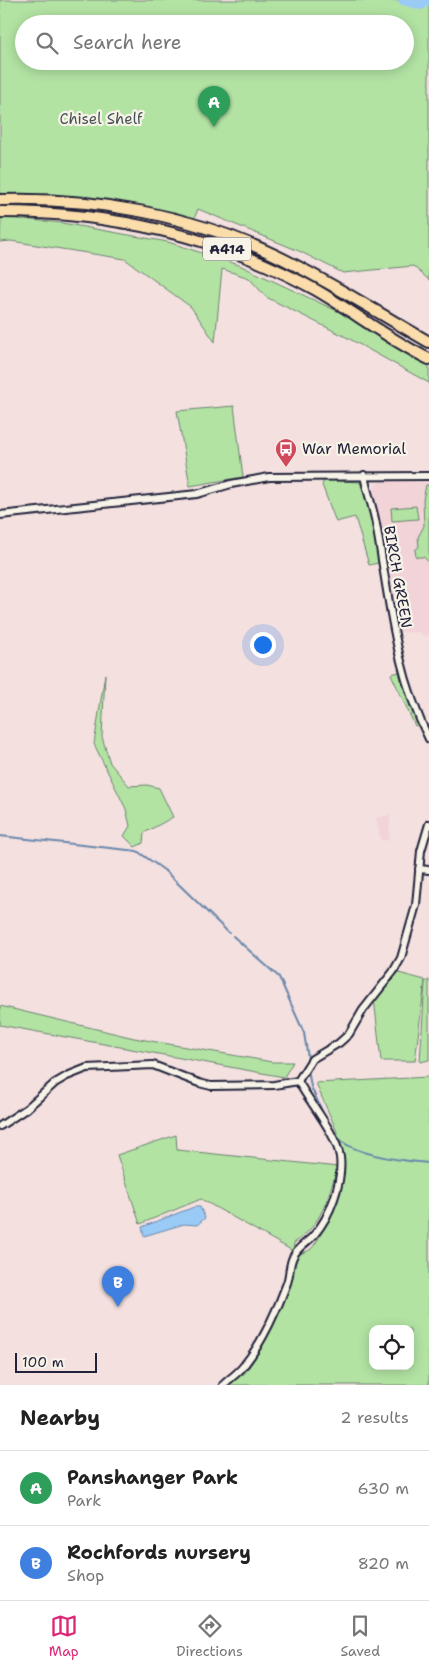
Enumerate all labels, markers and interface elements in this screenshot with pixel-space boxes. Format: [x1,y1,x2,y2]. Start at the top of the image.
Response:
search box [15,15,414,70]
icon: search [33,29,61,57]
text: Search here [73,30,182,55]
pin: A [198,86,230,127]
park label: Chisel Shelf [59,109,143,129]
road number: A414 [203,238,251,260]
bus stop icon: War Memorial [274,437,298,468]
place label: War Memorial [302,439,406,459]
street label: BIRCH GREEN [379,524,417,630]
your location [250,632,276,658]
pin: B [102,1266,134,1307]
map controls [369,1325,414,1370]
button: locate [369,1325,414,1370]
scale bar [15,1350,98,1373]
text: 100 m [22,1353,64,1371]
text: Nearby [20,1404,100,1432]
text: 2 results [340,1407,409,1428]
text: Panshanger Park [67,1465,238,1490]
text: A [30,1478,42,1499]
text: 630 m [357,1478,409,1499]
text: Park [67,1490,101,1511]
text: Rochfords nursery [67,1540,251,1565]
text: B [31,1553,41,1574]
text: 820 m [358,1553,409,1574]
text: Shop [67,1565,104,1586]
tab: Map [49,1612,79,1660]
tab: Directions [176,1612,243,1660]
tab: Saved [341,1612,380,1660]

